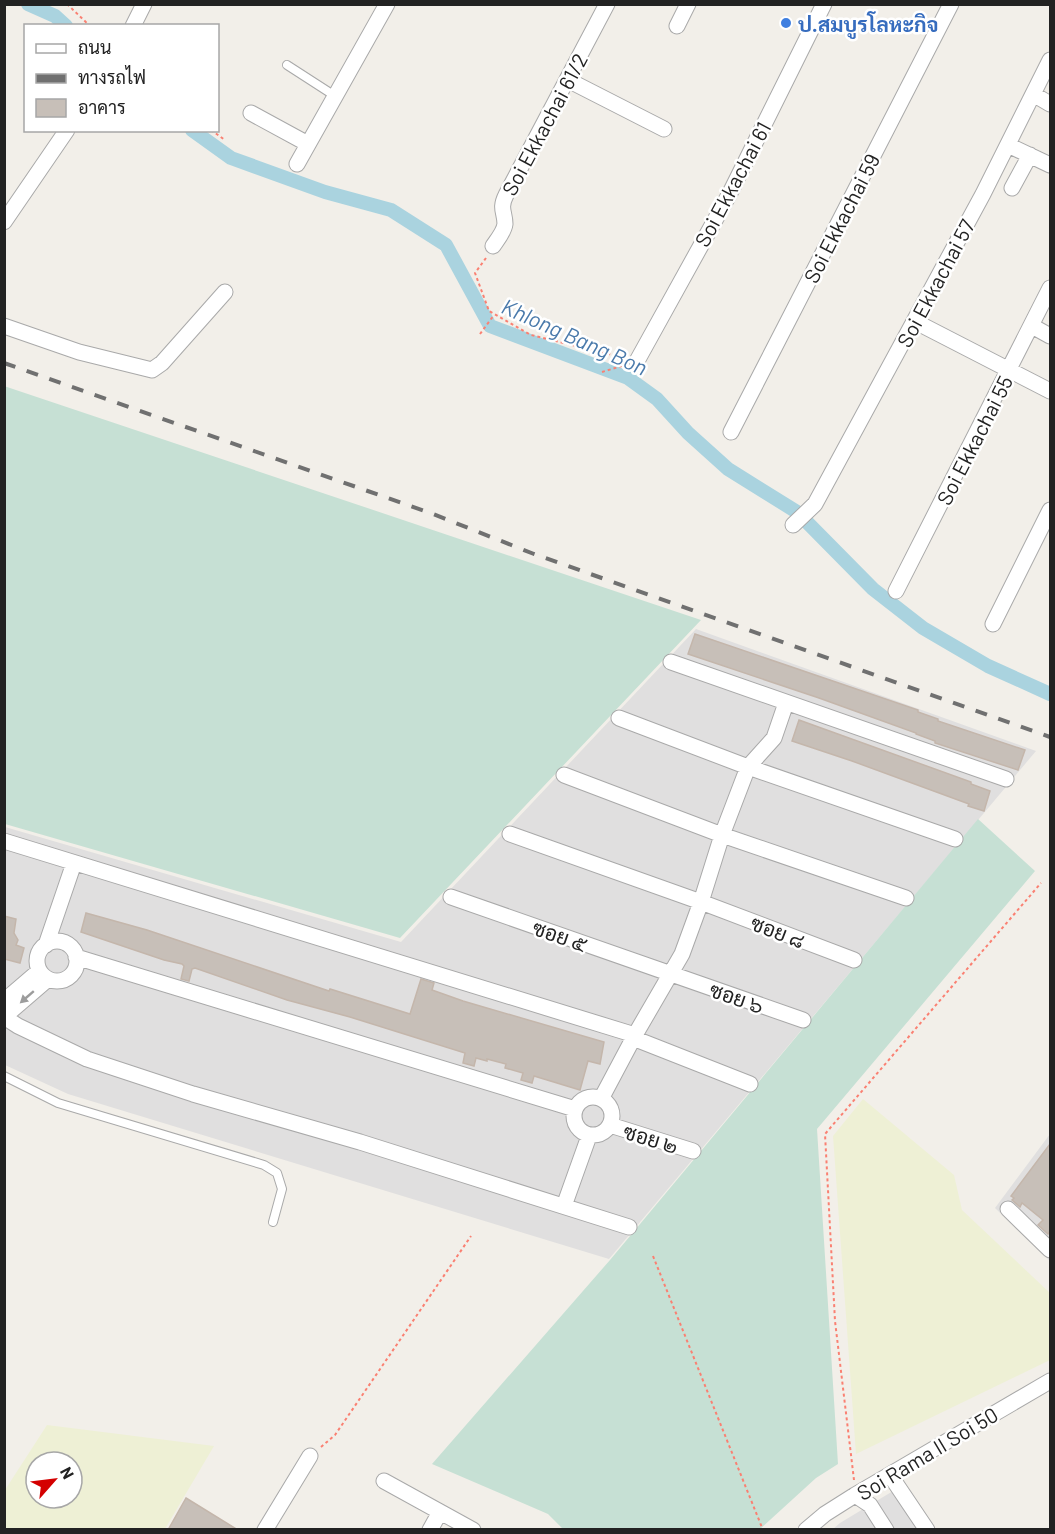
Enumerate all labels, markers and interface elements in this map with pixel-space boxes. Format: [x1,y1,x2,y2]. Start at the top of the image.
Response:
place label: ป.สมบูรโลหะกิจ [798,11,938,39]
marker: ป.สมบูรโลหะกิจ [779,16,793,30]
legend [24,24,219,132]
text: ถนน [78,36,111,58]
street label: Soi Ekkachai 61/2 [496,49,592,199]
text: ทางรถไฟ [78,65,146,88]
text: อาคาร [78,96,126,118]
street label: Soi Ekkachai 61 [689,117,775,251]
street label: Soi Ekkachai 59 [798,149,884,287]
street label: Soi Ekkachai 57 [891,215,979,351]
water label: Khlong Bang Bon [498,292,652,380]
street label: Soi Ekkachai 55 [931,371,1017,509]
street label: ซอย ๘ [748,909,808,953]
street label: ซอย ๕ [530,914,591,956]
street label: ซอย ๖ [707,976,767,1018]
one-way arrow [20,990,35,1003]
street label: ซอย ๒ [621,1118,681,1158]
street label: Soi Rama II Soi 50 [852,1401,1002,1505]
north arrow [24,1450,84,1510]
text: N [57,1464,79,1482]

